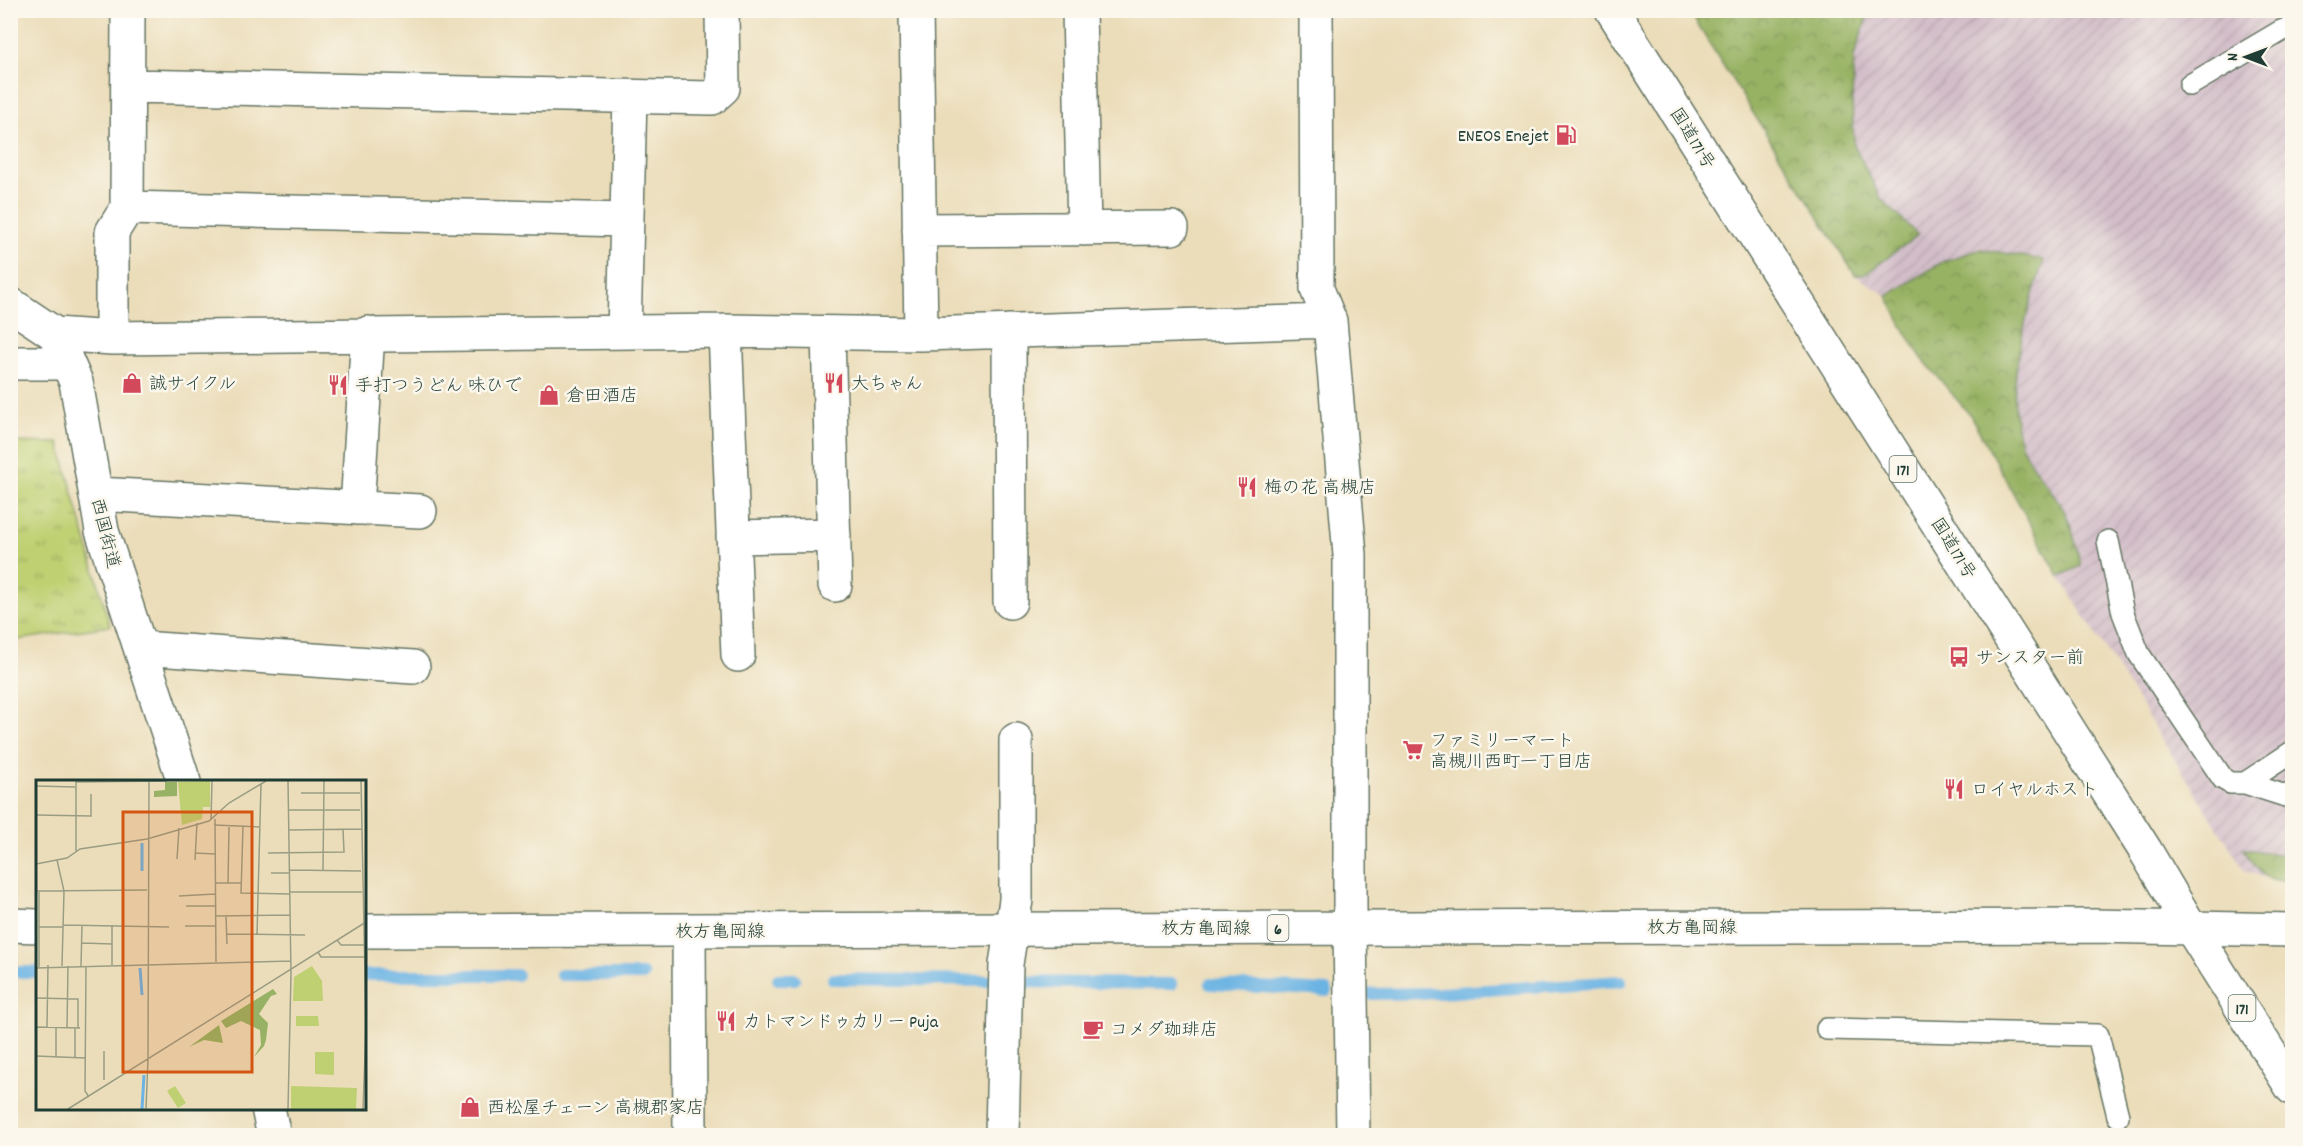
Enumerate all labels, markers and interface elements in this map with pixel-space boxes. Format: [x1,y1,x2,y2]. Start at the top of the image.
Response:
north arrow [2216,27,2276,87]
text: N [2222,53,2245,61]
street label: 国道171号 [1662,104,1720,175]
fuel station icon: ENEOS Enejet [1554,123,1578,147]
place label: ENEOS Enejet [1458,125,1549,150]
shop icon: 誠サイクル [120,371,144,395]
restaurant icon: 大ちゃん [822,371,846,395]
place label: 誠サイクル [149,373,236,398]
restaurant icon: 手打つうどん 味ひで [326,373,350,397]
place label: 大ちゃん [851,373,923,398]
place label: 手打つうどん 味ひで [355,375,521,400]
shop icon: 倉田酒店 [537,383,561,407]
place label: 倉田酒店 [566,385,638,410]
road number: 171 [1890,456,1916,482]
restaurant icon: 梅の花 高槻店 [1235,475,1259,499]
place label: 梅の花 高槻店 [1264,477,1376,502]
street label: 西国街道 [83,496,124,572]
street label: 国道171号 [1923,514,1981,585]
bus stop icon: サンスター前 [1947,645,1971,669]
place label: サンスター前 [1976,647,2084,672]
place label: ファミリーマート 高槻川西町一丁目店 [1430,730,1592,776]
supermarket icon: ファミリーマート 高槻川西町一丁目店 [1401,738,1425,762]
restaurant icon: ロイヤルホスト [1942,777,1966,801]
place label: ロイヤルホスト [1971,779,2098,804]
inset map [36,780,366,1110]
road number: 6 [1268,915,1288,941]
street label: 枚方亀岡線 [1647,917,1737,942]
street label: 枚方亀岡線 [1161,918,1251,943]
street label: 枚方亀岡線 [675,921,765,946]
road number: 171 [2228,995,2256,1021]
restaurant icon: カトマンドゥカリー Puja [714,1009,738,1033]
place label: カトマンドゥカリー Puja [743,1011,939,1036]
cafe icon: コメダ珈琲店 [1081,1017,1105,1041]
place label: コメダ珈琲店 [1110,1019,1218,1044]
shop icon: 西松屋チェーン 高槻郡家店 [458,1095,482,1119]
place label: 西松屋チェーン 高槻郡家店 [487,1097,704,1122]

